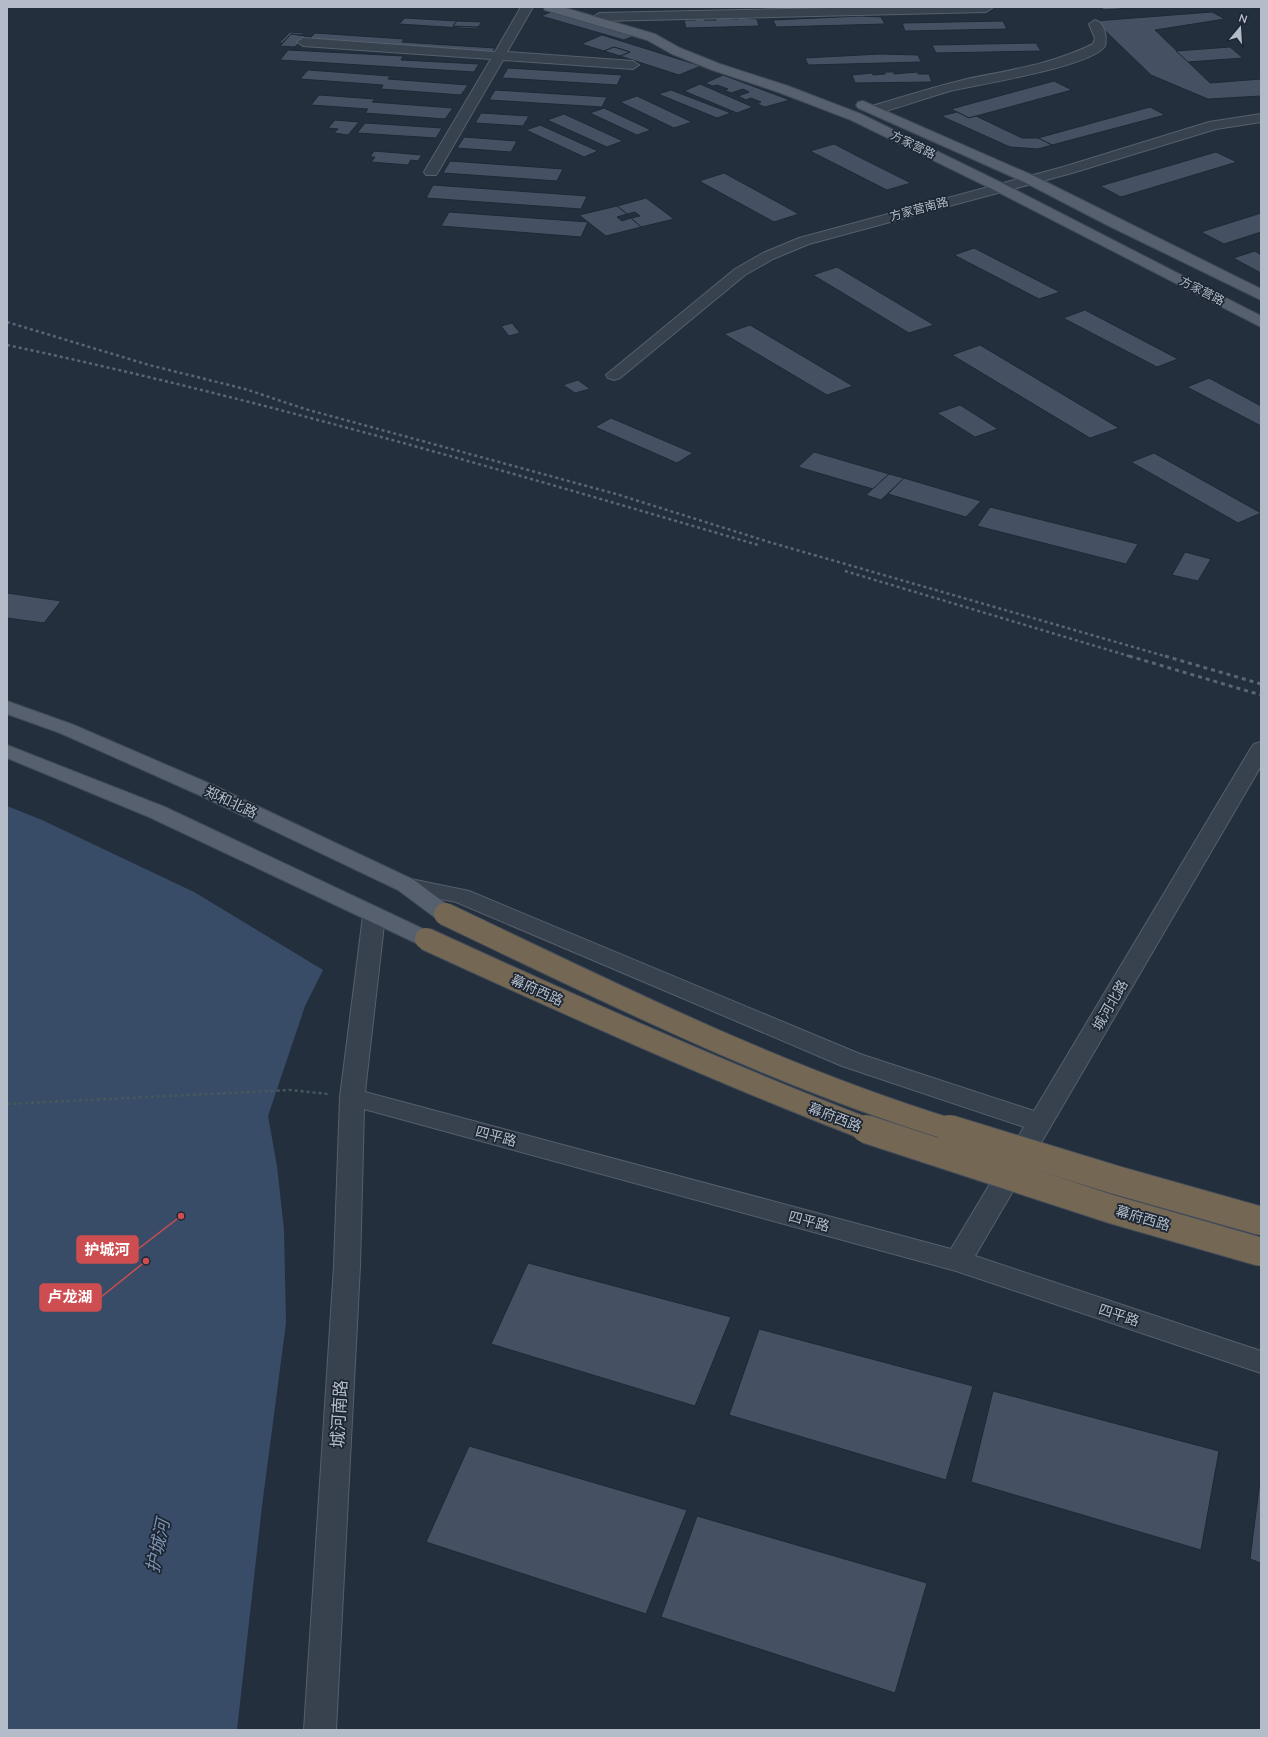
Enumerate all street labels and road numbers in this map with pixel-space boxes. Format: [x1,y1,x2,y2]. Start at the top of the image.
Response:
street label: 方家营路 [888,127,938,163]
street label: 方家营南路 [888,194,950,224]
street label: 方家营路 [1177,273,1227,309]
street label: 郑和北路 [201,782,260,823]
street label: 幕府西路 [507,970,566,1011]
street label: 城河北路 [1088,976,1133,1034]
street label: 幕府西路 [805,1099,864,1136]
street label: 四平路 [473,1122,519,1151]
street label: 幕府西路 [1113,1202,1172,1235]
street label: 四平路 [786,1207,832,1236]
street label: 四平路 [1096,1300,1142,1331]
street label: 城河南路 [326,1379,353,1449]

